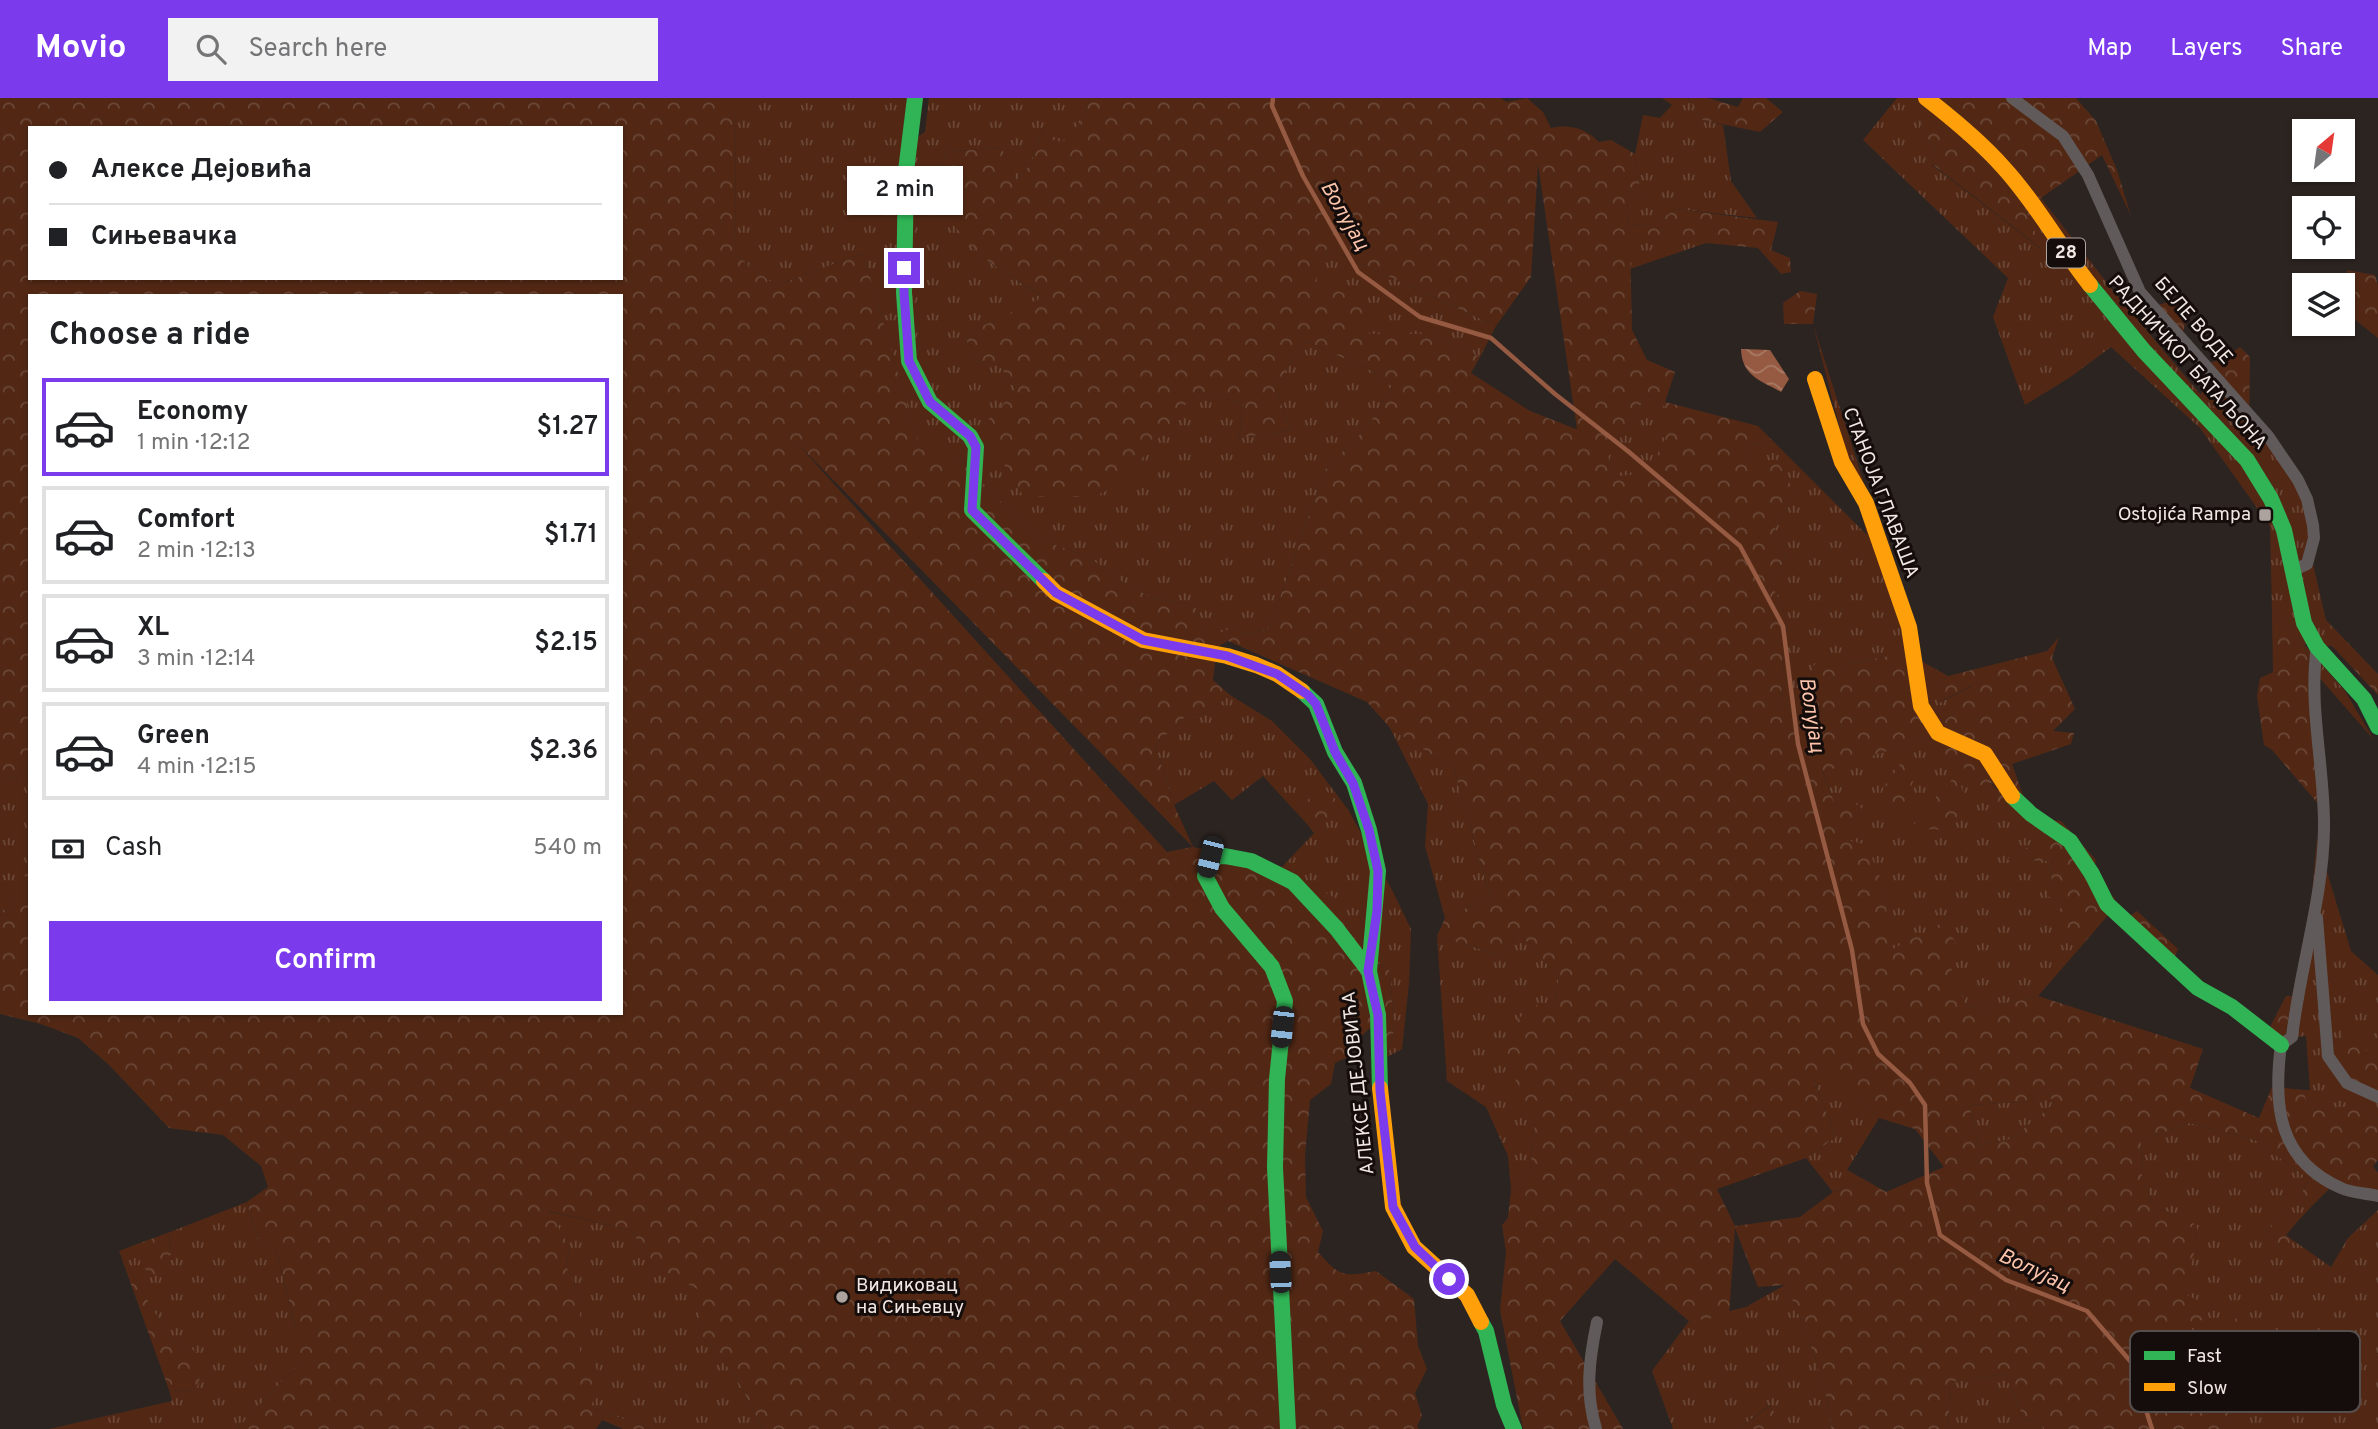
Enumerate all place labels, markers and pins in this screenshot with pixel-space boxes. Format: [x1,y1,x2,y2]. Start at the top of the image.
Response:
place label: Ostojića Rampa [2118,503,2251,527]
marker: Ostojića Rampa [2257,507,2273,523]
place label: Видиковац на Сињевцу [856,1274,964,1320]
marker: Видиковац на Сињевцу [834,1289,850,1305]

